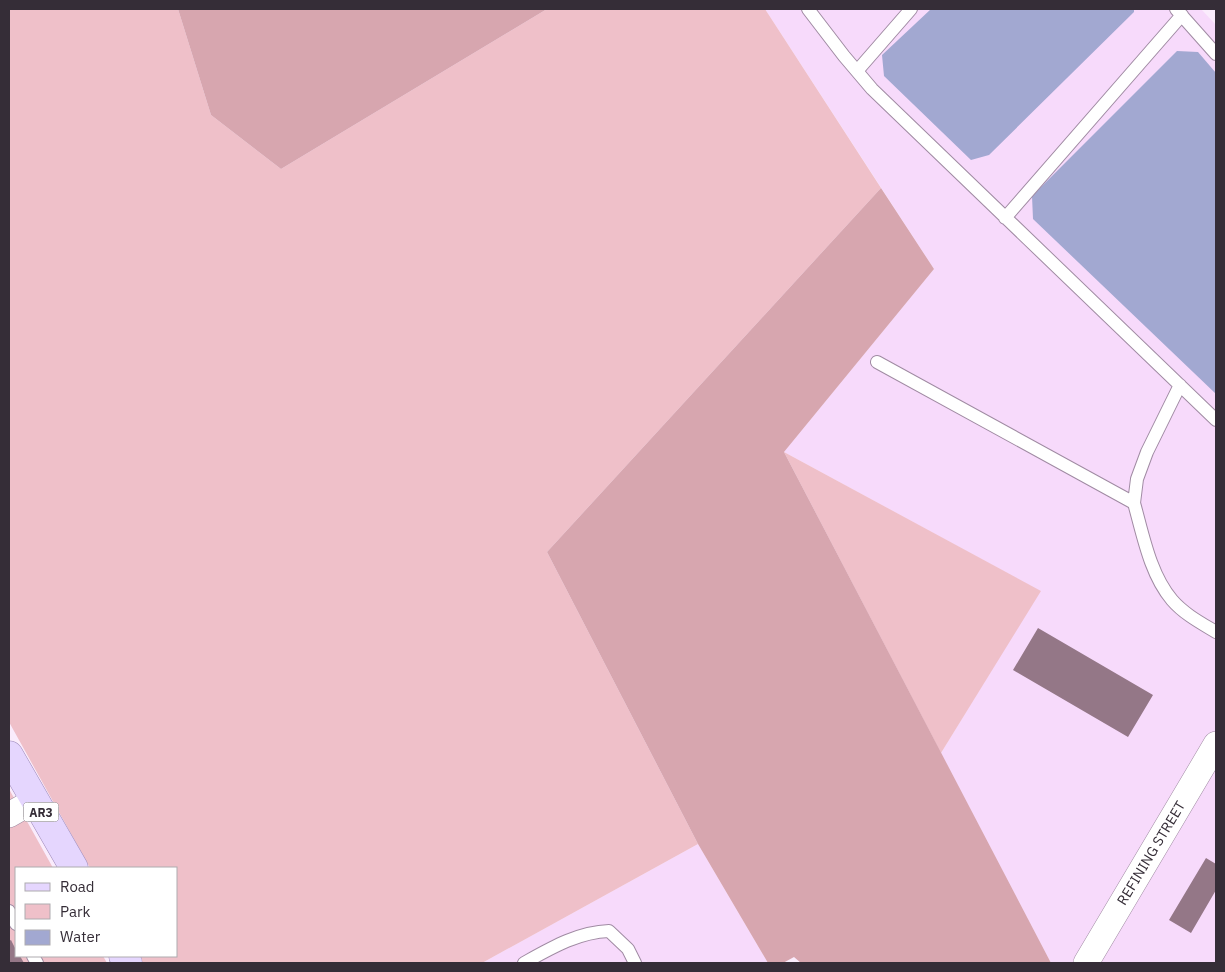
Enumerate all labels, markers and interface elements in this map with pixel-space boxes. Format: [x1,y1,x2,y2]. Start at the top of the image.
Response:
street label: REFINING STREET [1113,798,1189,908]
road number: AR3 [23,802,58,822]
legend [15,867,178,957]
text: Road [60,877,95,896]
text: Park [60,902,90,921]
text: Water [60,927,101,946]

